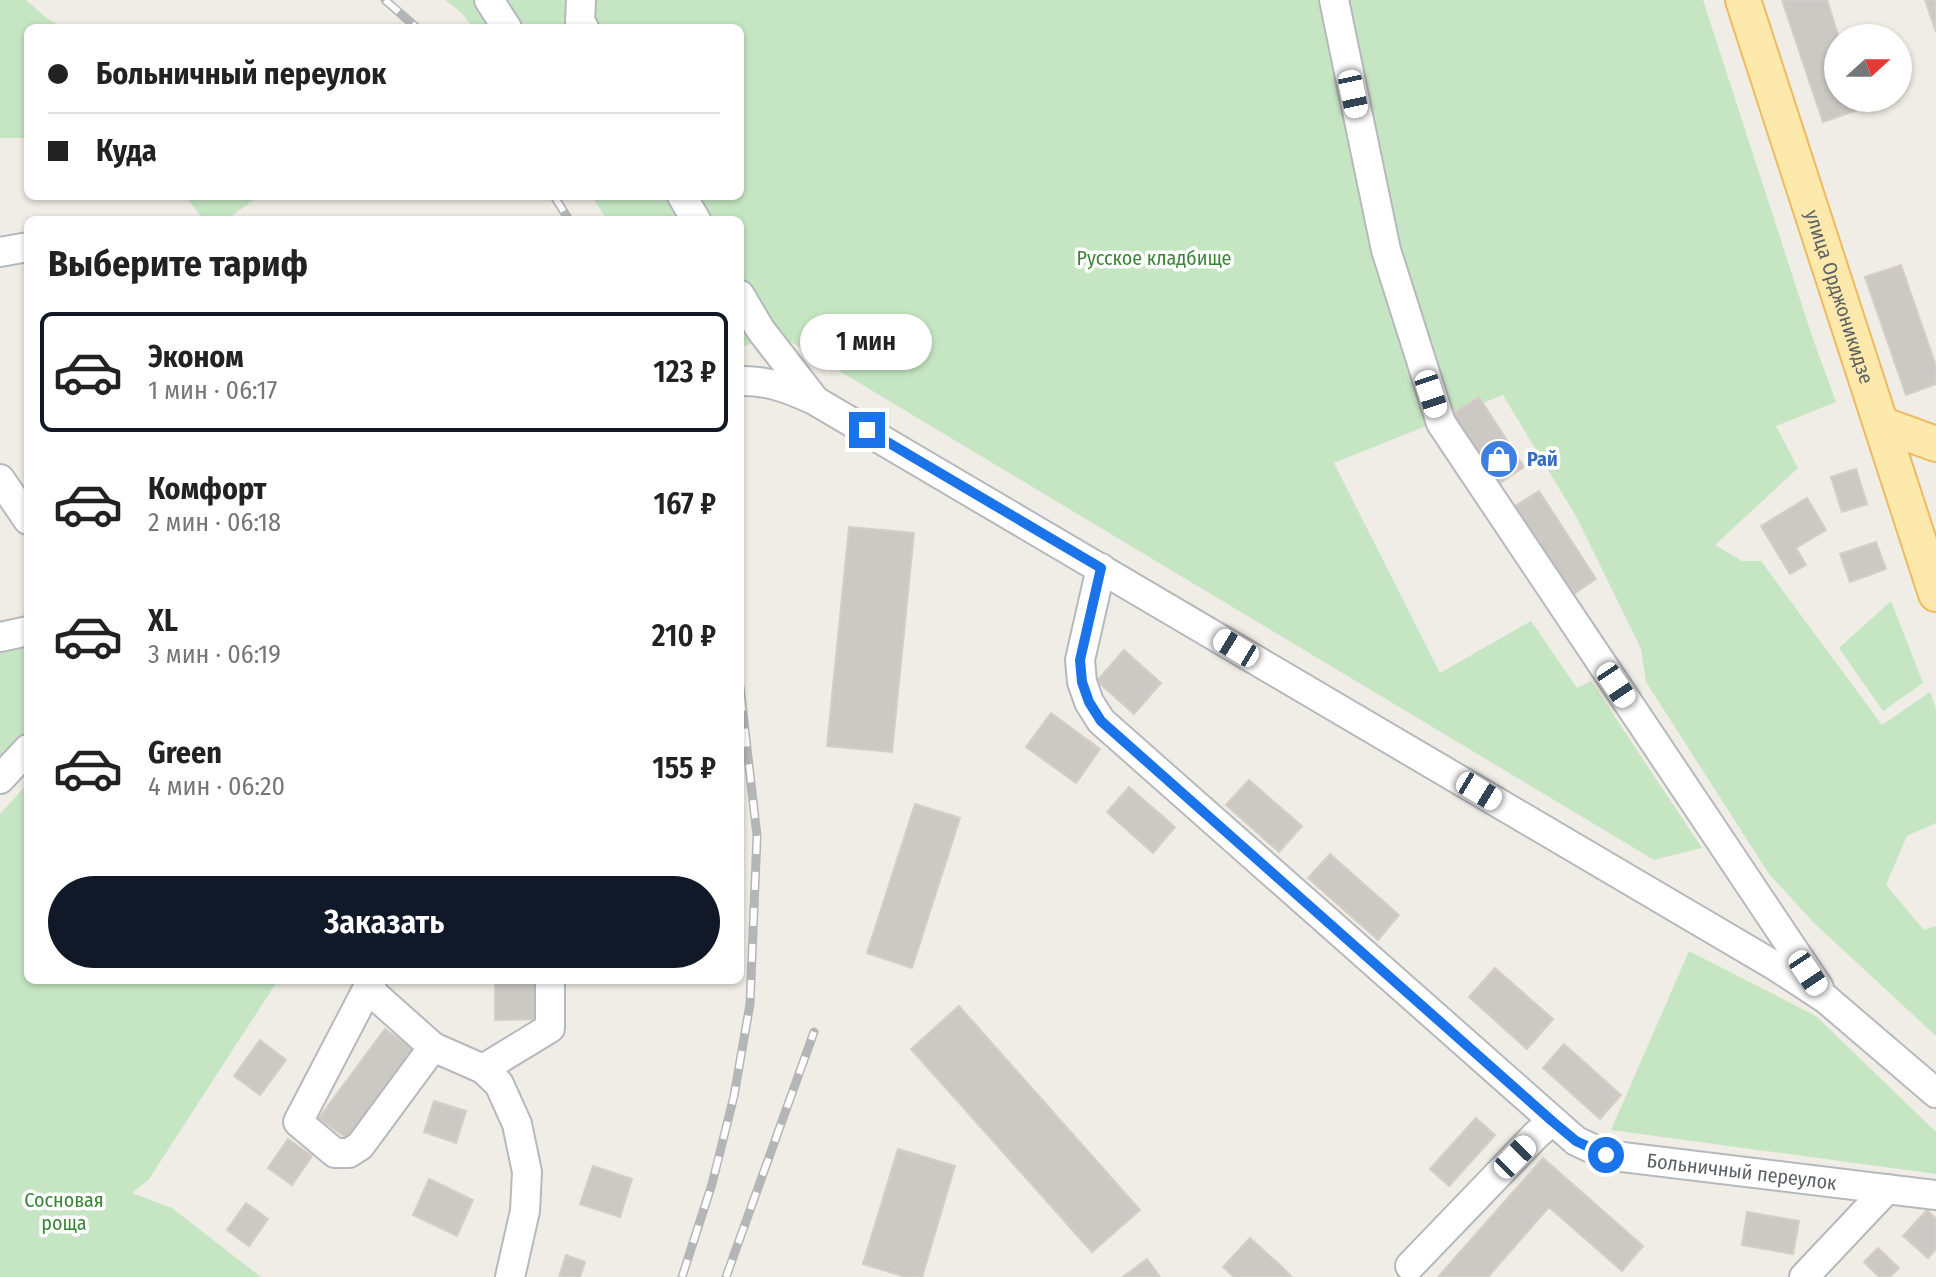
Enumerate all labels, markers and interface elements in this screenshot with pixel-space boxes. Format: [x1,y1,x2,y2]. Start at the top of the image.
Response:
north arrow [1824,24,1912,112]
map controls [1824,24,1912,112]
text: Больничный переулок [96,56,386,92]
car [1336,68,1370,120]
text: Куда [96,133,157,169]
street label: улица Орджоникидзе [1800,207,1879,387]
text: Выберите тариф [48,242,308,286]
park label: Русское кладбище [1076,246,1232,270]
callout: 1 мин [801,314,933,370]
text: 1 мин [836,326,896,357]
icon: car [52,336,124,408]
text: Эконом [148,339,244,375]
text: 123 ₽ [653,354,716,390]
car [1412,367,1450,421]
text: 1 мин · 06:17 [148,375,277,406]
route end [849,412,885,448]
shop icon: Рай [1478,438,1520,480]
place label: Рай [1527,447,1558,471]
icon: car [52,468,124,540]
text: Комфорт [148,471,266,507]
text: 167 ₽ [654,486,716,522]
text: 2 мин · 06:18 [148,507,281,538]
icon: car [52,600,124,672]
text: XL [148,603,178,639]
text: 210 ₽ [652,618,716,654]
car [1209,625,1263,671]
text: 3 мин · 06:19 [148,639,281,670]
car [1593,658,1639,712]
icon: car [52,732,124,804]
text: Green [148,735,222,771]
text: 155 ₽ [652,750,716,786]
car [1452,768,1506,814]
text: 4 мин · 06:20 [148,771,285,802]
button: Заказать [48,876,720,968]
car [1785,946,1831,1000]
car [1490,1131,1540,1183]
route start [1588,1137,1624,1173]
street label: Больничный переулок [1645,1148,1839,1195]
park label: Сосновая роща [24,1188,104,1235]

